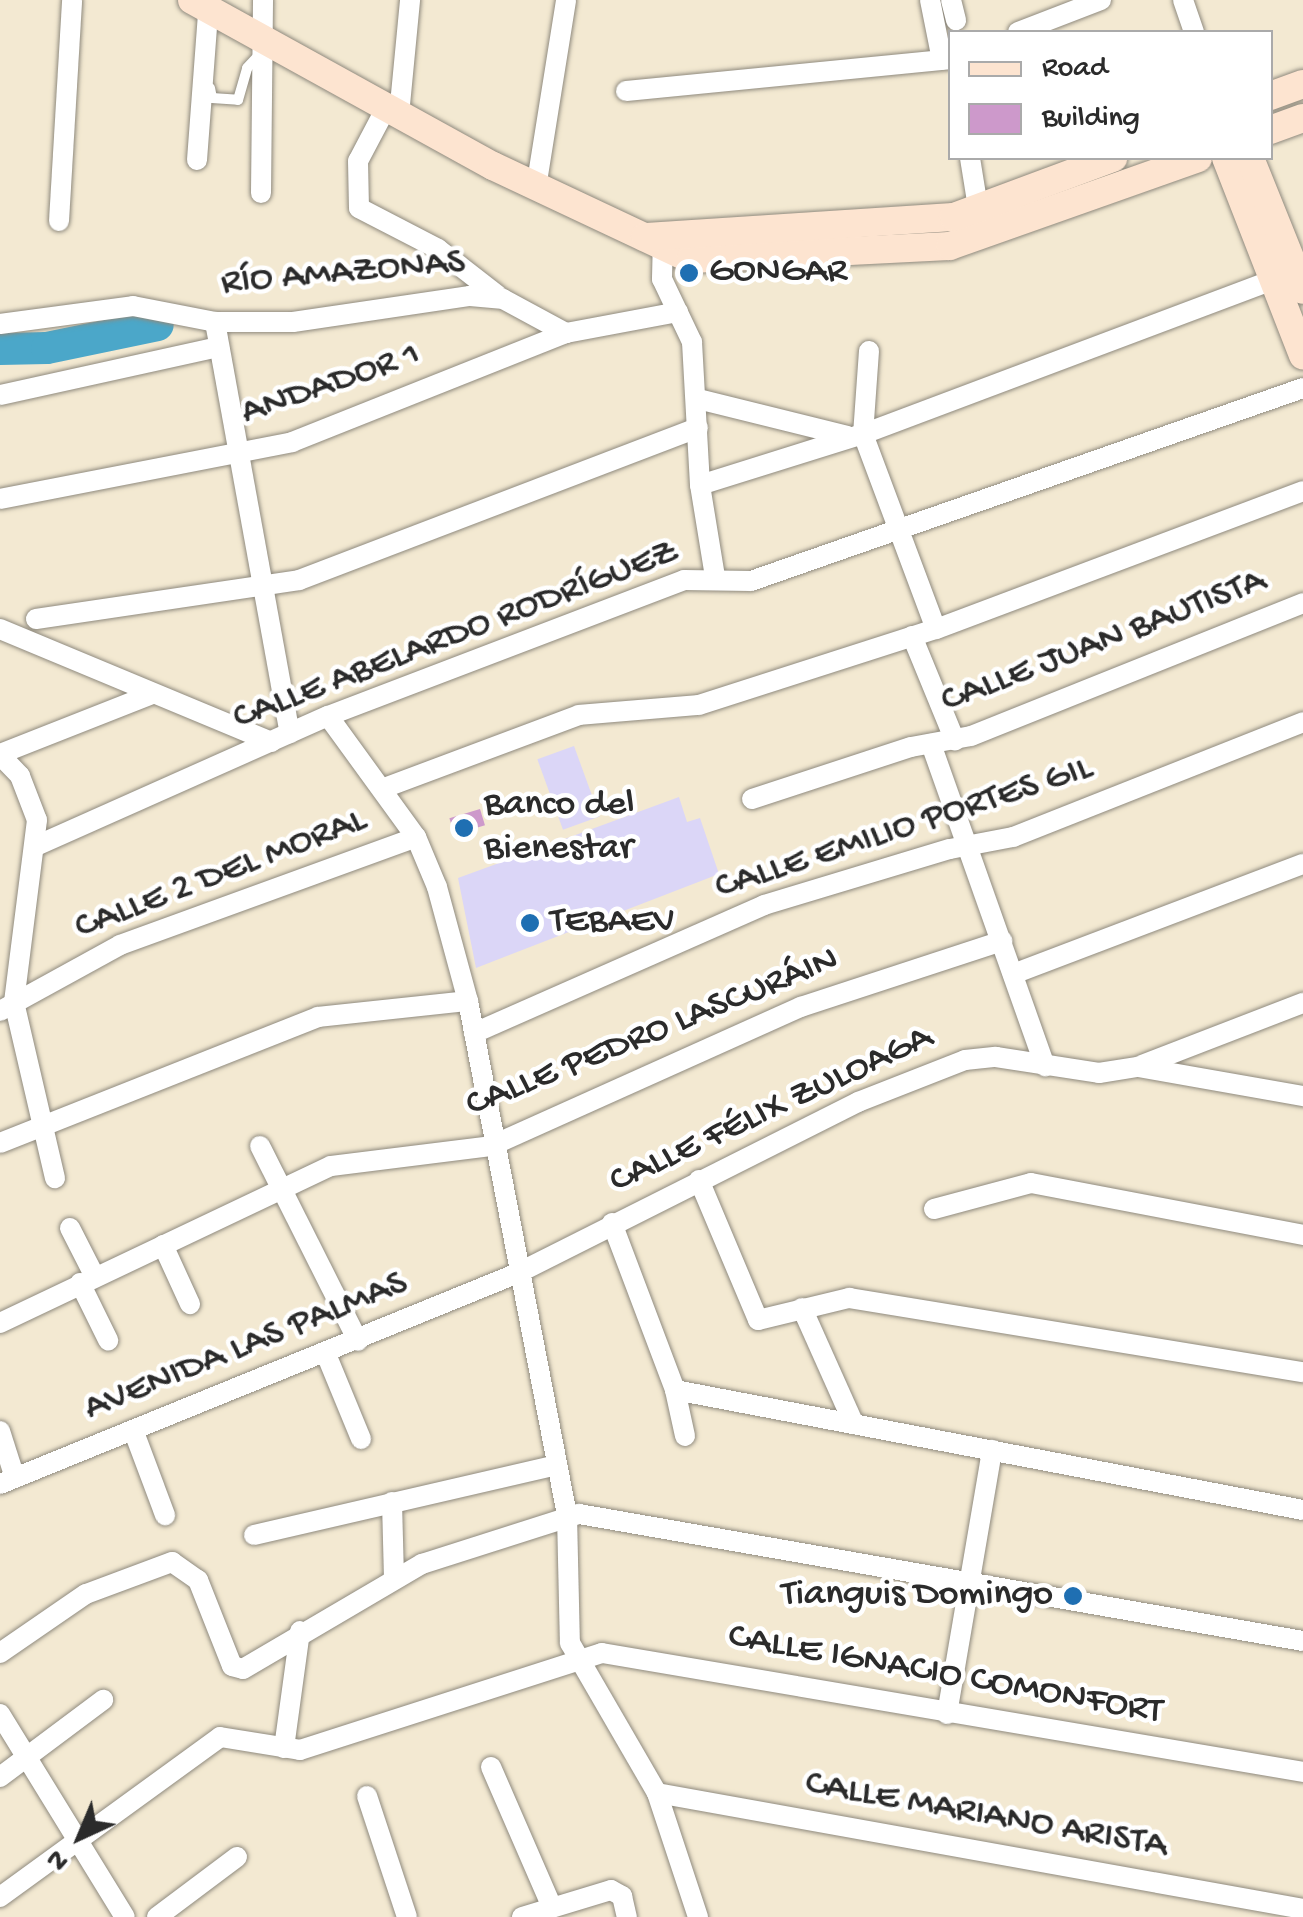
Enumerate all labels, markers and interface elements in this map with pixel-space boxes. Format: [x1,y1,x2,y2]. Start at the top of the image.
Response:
legend [948,30,1273,160]
text: Road [1042,52,1108,87]
text: Building [1042,102,1140,137]
street label: RÍO AMAZONAS [219,241,467,307]
place label: GONGAR [709,250,847,296]
marker: GONGAR [678,262,700,284]
street label: ANDADOR 1 [235,333,427,437]
street label: CALLE ABELARDO RODRÍGUEZ [227,530,685,742]
street label: CALLE JUAN BAUTISTA [935,559,1273,725]
street label: CALLE EMILIO PORTES GIL [710,747,1098,911]
place label: Banco del Bienestar [484,783,634,872]
street label: CALLE 2 DEL MORAL [69,799,373,951]
marker: Banco del Bienestar [453,817,475,839]
place label: TEBAEV [550,900,675,946]
marker: TEBAEV [519,912,541,934]
street label: CALLE PEDRO LASCURÁIN [460,938,846,1130]
street label: CALLE FÉLIX ZULOAGA [603,1016,941,1206]
street label: AVENIDA LAS PALMAS [78,1261,414,1433]
place label: Tianguis Domingo [781,1573,1053,1619]
marker: Tianguis Domingo [1062,1585,1084,1607]
street label: CALLE IGNACIO COMONFORT [724,1615,1166,1737]
street label: CALLE MARIANO ARISTA [802,1762,1170,1870]
north arrow [30,1787,130,1887]
text: N [41,1841,77,1877]

